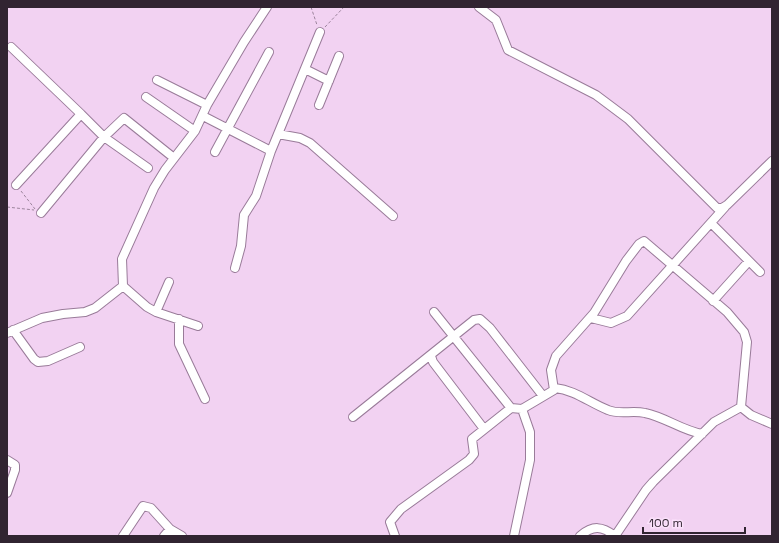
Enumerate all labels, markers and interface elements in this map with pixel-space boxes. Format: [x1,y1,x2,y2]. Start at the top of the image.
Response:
scale bar [643,509,745,535]
text: 100 m [649,515,683,531]

